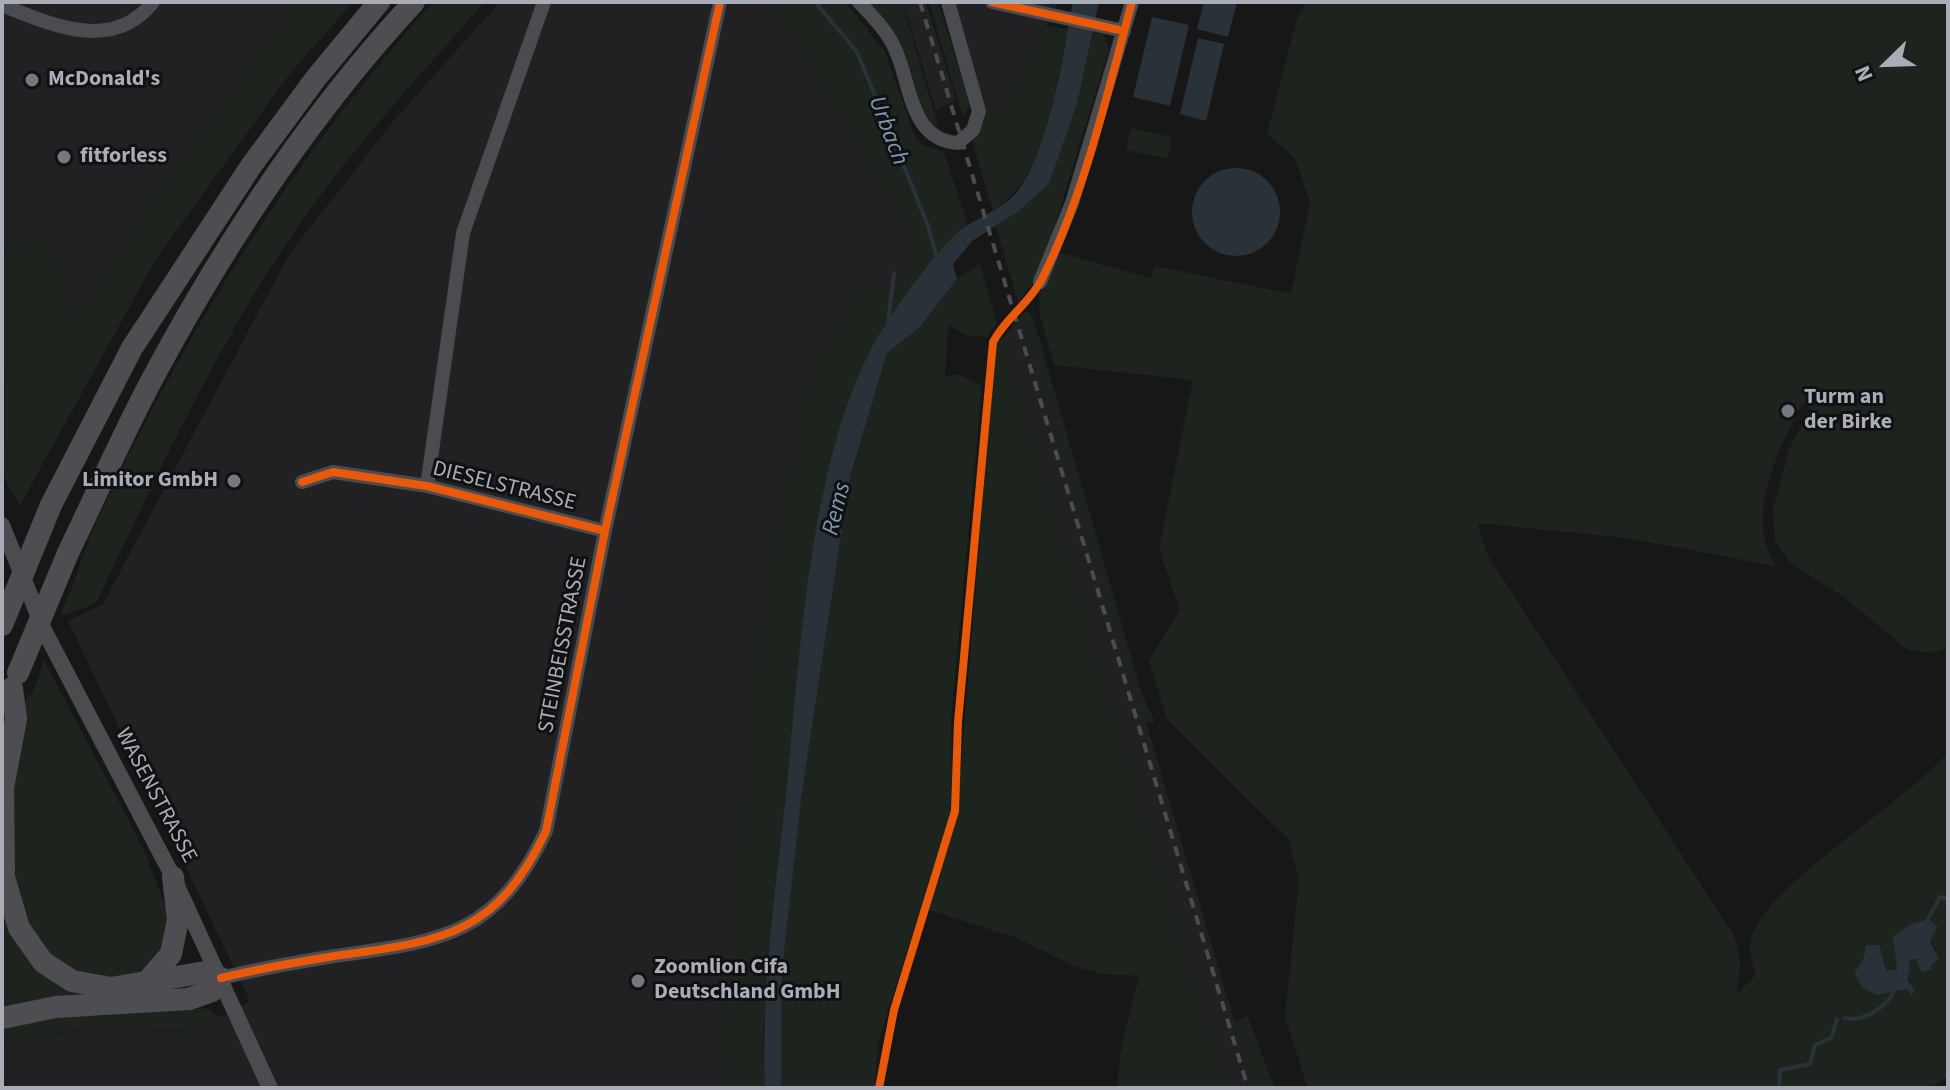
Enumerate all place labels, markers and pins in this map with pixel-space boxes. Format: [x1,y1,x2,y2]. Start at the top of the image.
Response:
place label: McDonald's [48,67,160,93]
marker: McDonald's [23,71,41,89]
place label: fitforless [80,144,167,170]
marker: fitforless [55,148,73,166]
place label: Turm an der Birke [1804,385,1892,436]
marker: Turm an der Birke [1779,402,1797,420]
place label: Limitor GmbH [82,468,218,494]
marker: Limitor GmbH [225,472,243,490]
place label: Zoomlion Cifa Deutschland GmbH [654,955,840,1006]
marker: Zoomlion Cifa Deutschland GmbH [629,972,647,990]

